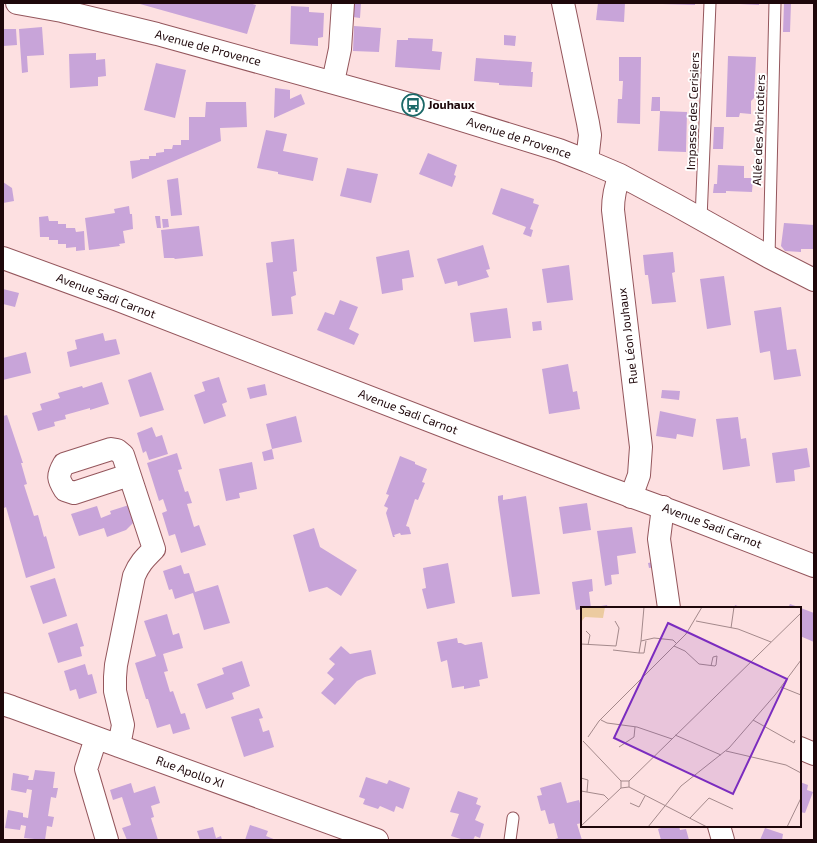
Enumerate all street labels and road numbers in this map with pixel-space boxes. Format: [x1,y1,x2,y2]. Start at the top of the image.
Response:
street label: Avenue de Provence [154,26,263,68]
street label: Impasse des Cerisiers [683,52,701,170]
street label: Allée des Abricotiers [749,74,767,186]
street label: Avenue de Provence [465,114,573,161]
street label: Avenue Sadi Carnot [55,270,158,321]
street label: Rue Léon Jouhaux [614,287,640,385]
street label: Avenue Sadi Carnot [357,386,460,437]
street label: Avenue Sadi Carnot [661,500,764,551]
street label: Rue Apollo XI [154,752,226,790]

